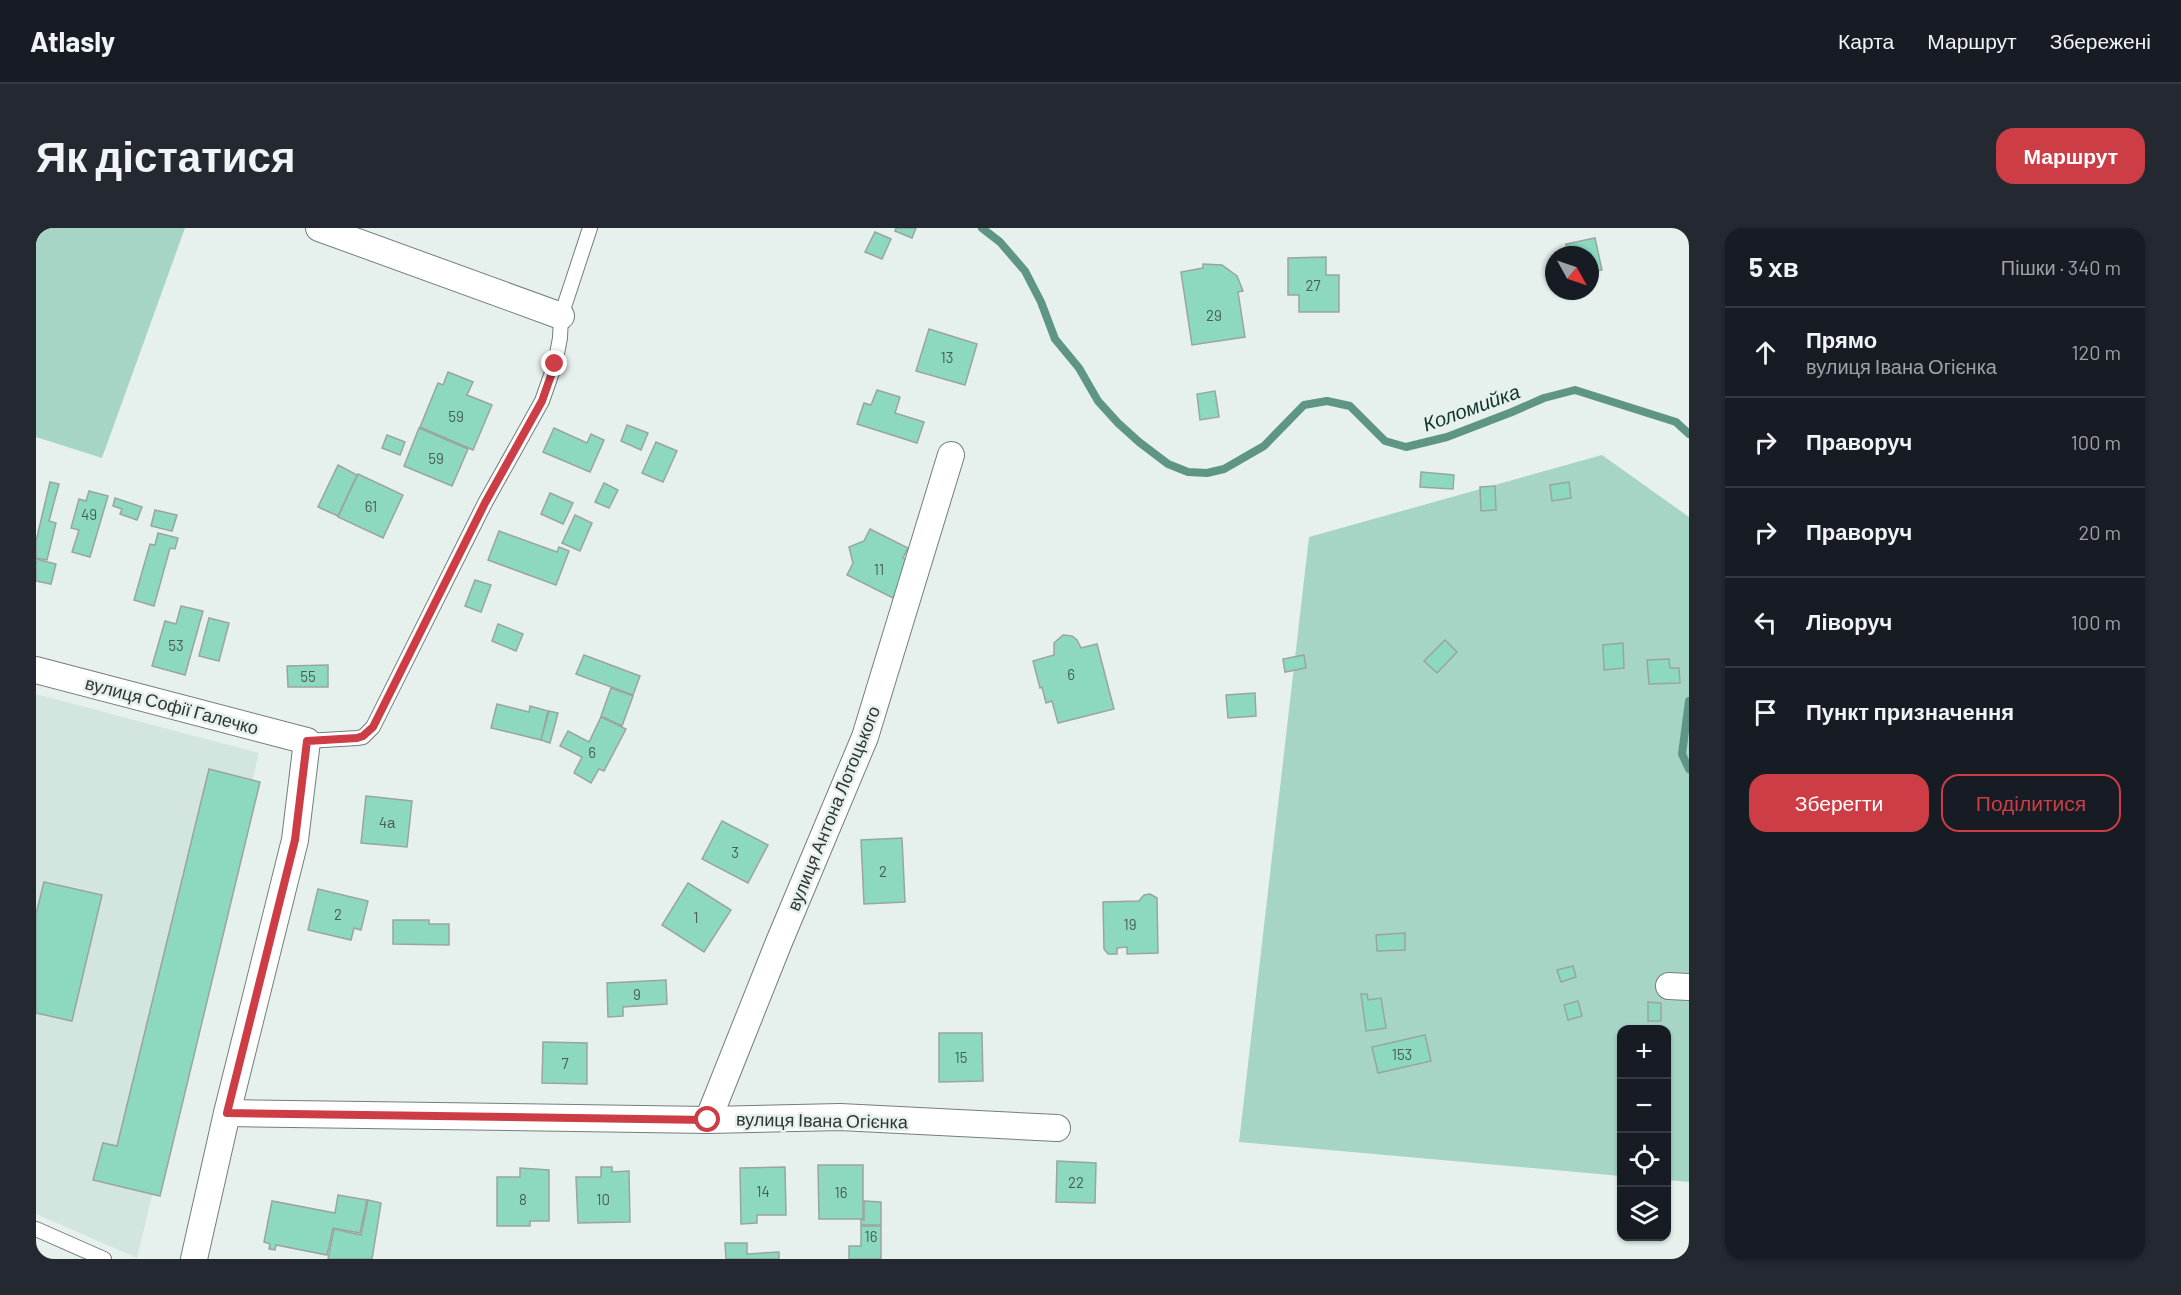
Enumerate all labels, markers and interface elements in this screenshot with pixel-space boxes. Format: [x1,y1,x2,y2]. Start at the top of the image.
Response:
text: Atlasly [30,24,115,58]
text: Карта [1838,28,1894,53]
text: Маршрут [1927,28,2017,53]
text: Збережені [2050,28,2151,53]
button: Маршрут [1996,128,2145,184]
text: Як дістатися [36,130,295,180]
north arrow [1545,246,1599,300]
text: 5 хв [1749,251,1799,282]
text: Пішки · 340 m [2001,255,2121,279]
house number: 27 [1305,276,1321,294]
house number: 29 [1206,306,1222,324]
text: Прямо [1806,326,1877,352]
icon: ahead [1749,336,1782,369]
text: 120 m [2071,340,2121,364]
house number: 13 [941,348,953,366]
route end [541,350,567,376]
text: вулиця Івана Огієнка [1806,354,1997,378]
water label: Коломийка [1419,378,1523,436]
house number: 59 [448,407,464,425]
icon: right [1749,426,1782,459]
text: Праворуч [1806,428,1912,454]
text: 100 m [2071,430,2121,454]
house number: 59 [428,449,444,467]
house number: 61 [365,497,377,515]
house number: 49 [81,505,97,523]
icon: right [1749,516,1782,549]
text: Праворуч [1806,518,1912,544]
text: 20 m [2078,520,2121,544]
house number: 11 [874,560,884,578]
icon: left [1749,606,1782,639]
text: Ліворуч [1806,608,1892,634]
text: 100 m [2071,610,2121,634]
house number: 53 [168,636,184,654]
house number: 6 [1067,665,1075,683]
house number: 55 [300,667,316,685]
street label: вулиця Софії Галечко [83,671,261,739]
icon: arrive [1749,696,1782,729]
text: Пункт призначення [1806,698,2014,724]
street label: вулиця Антона Лотоцького [782,702,884,914]
house number: 6 [588,743,596,761]
button: Зберегти [1749,774,1929,832]
button: Поділитися [1941,774,2121,832]
house number: 4а [379,813,396,831]
house number: 3 [731,843,739,861]
house number: 2 [879,862,887,880]
house number: 2 [334,905,342,923]
house number: 1 [693,908,699,926]
house number: 19 [1123,915,1137,933]
house number: 9 [633,985,641,1003]
map controls [1617,1025,1671,1241]
button: + [1617,1025,1671,1079]
house number: 153 [1392,1045,1412,1063]
house number: 15 [955,1048,967,1066]
house number: 7 [561,1054,569,1072]
button: − [1617,1079,1671,1133]
route start [694,1106,720,1132]
street label: вулиця Івана Огієнка [736,1108,909,1133]
button: locate [1617,1133,1671,1187]
house number: 22 [1068,1173,1084,1191]
house number: 14 [756,1182,770,1200]
house number: 16 [835,1183,847,1201]
button: layers [1617,1187,1671,1241]
house number: 8 [519,1190,527,1208]
house number: 10 [596,1190,610,1208]
house number: 16 [865,1227,877,1245]

